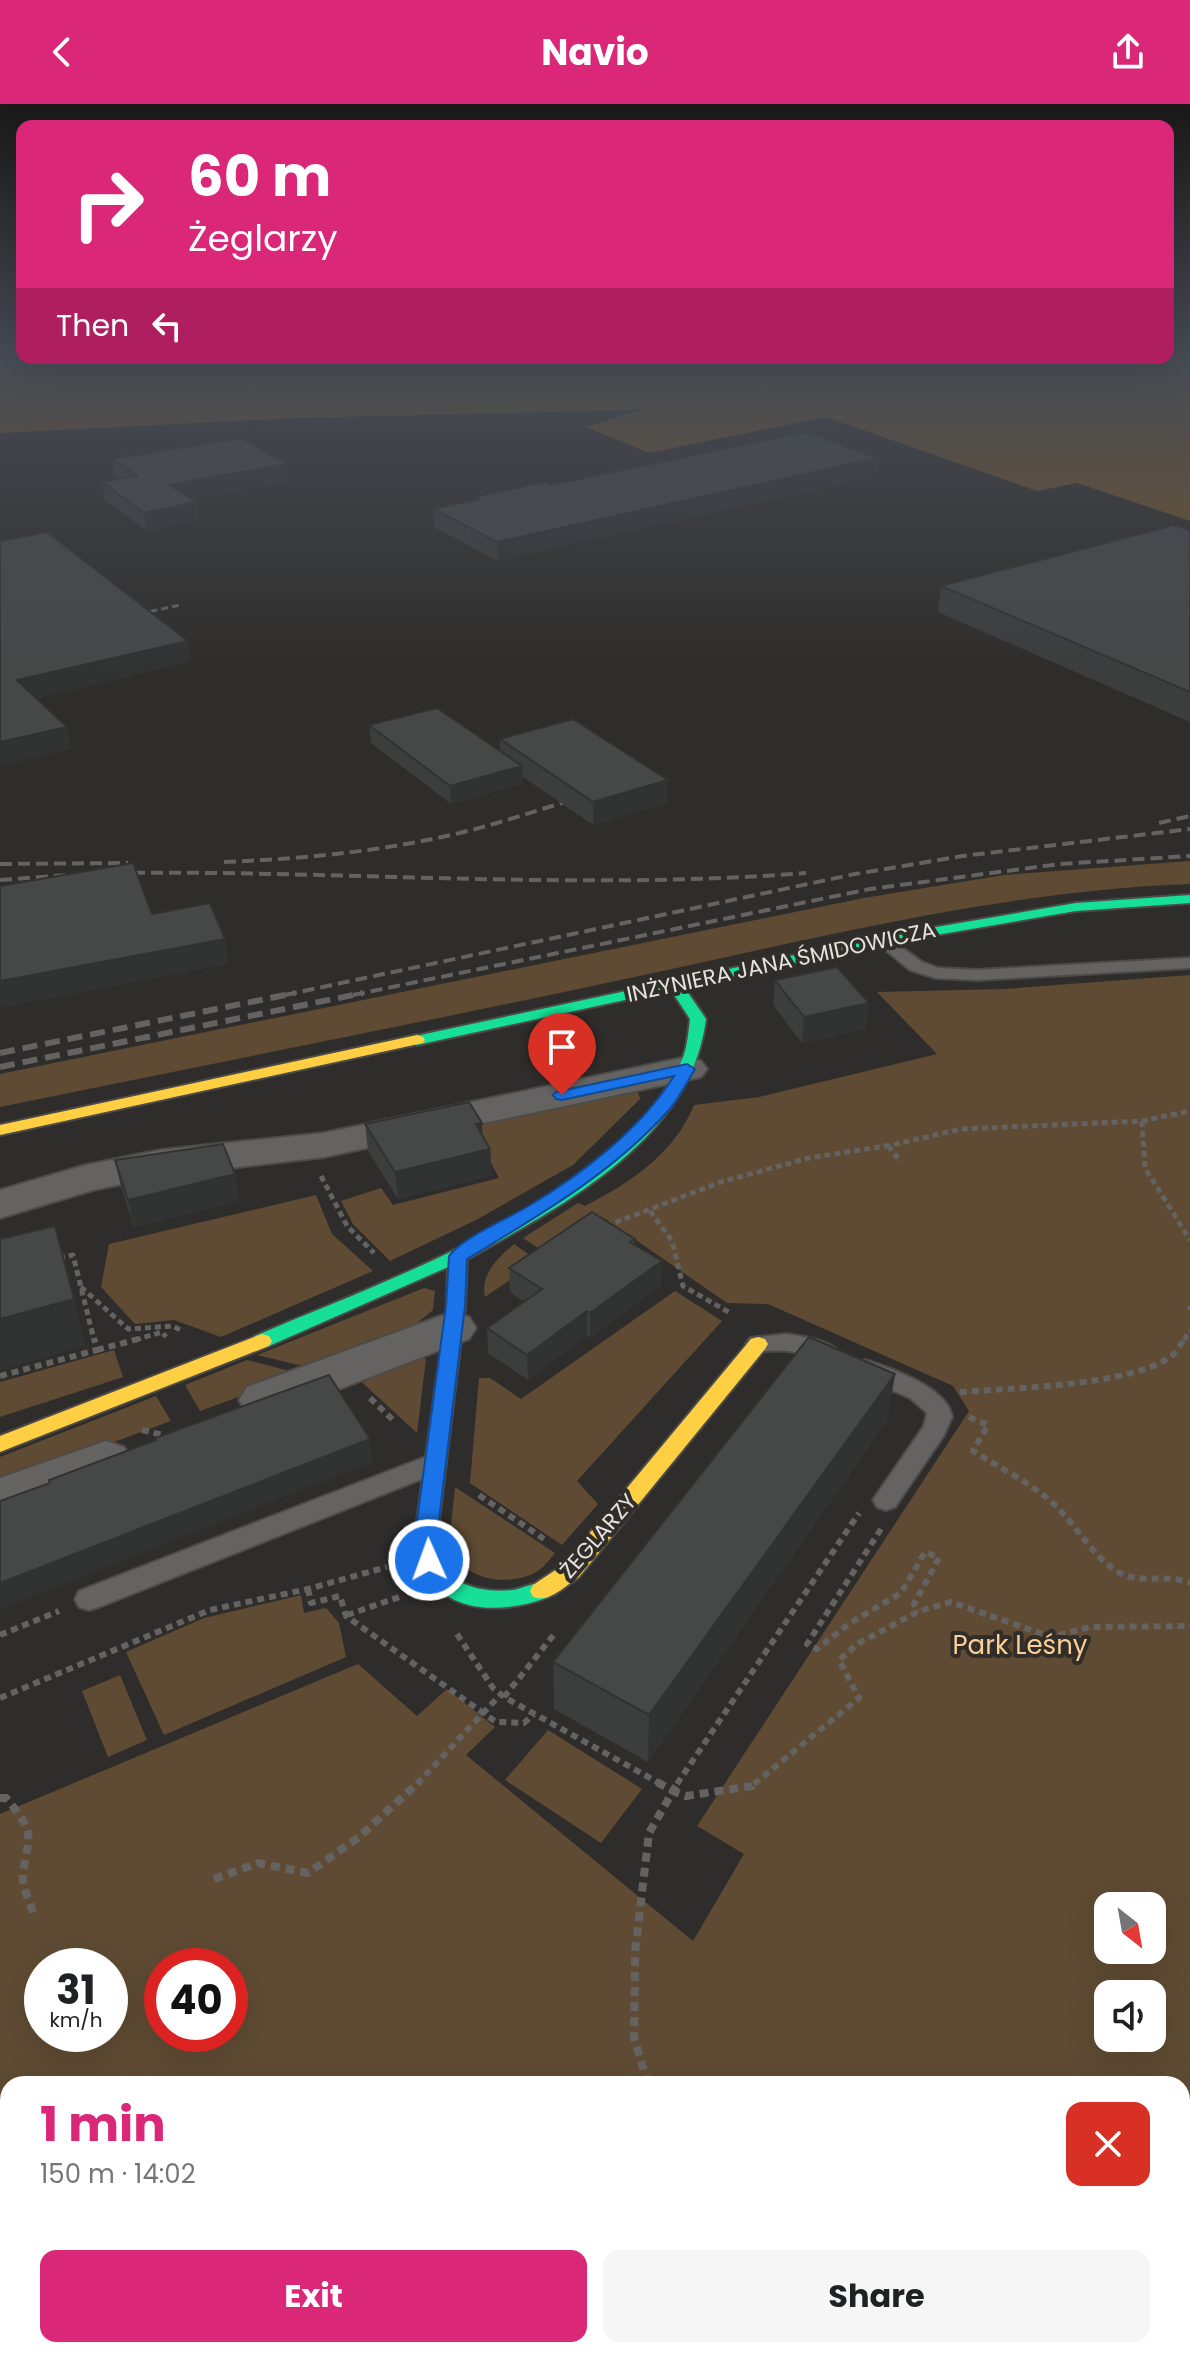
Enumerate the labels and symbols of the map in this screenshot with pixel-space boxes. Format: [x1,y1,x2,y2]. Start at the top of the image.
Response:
street label: INŻYNIERA JANA ŚMIDOWICZA [624,914,939,1010]
pin [528,1013,596,1095]
street label: ŻEGLARZY [553,1487,644,1585]
position arrow [387,1518,471,1602]
park label: Park Leśny [953,1627,1088,1663]
north arrow [1094,1892,1166,1964]
speed limit sign: 40 [144,1948,248,2052]

